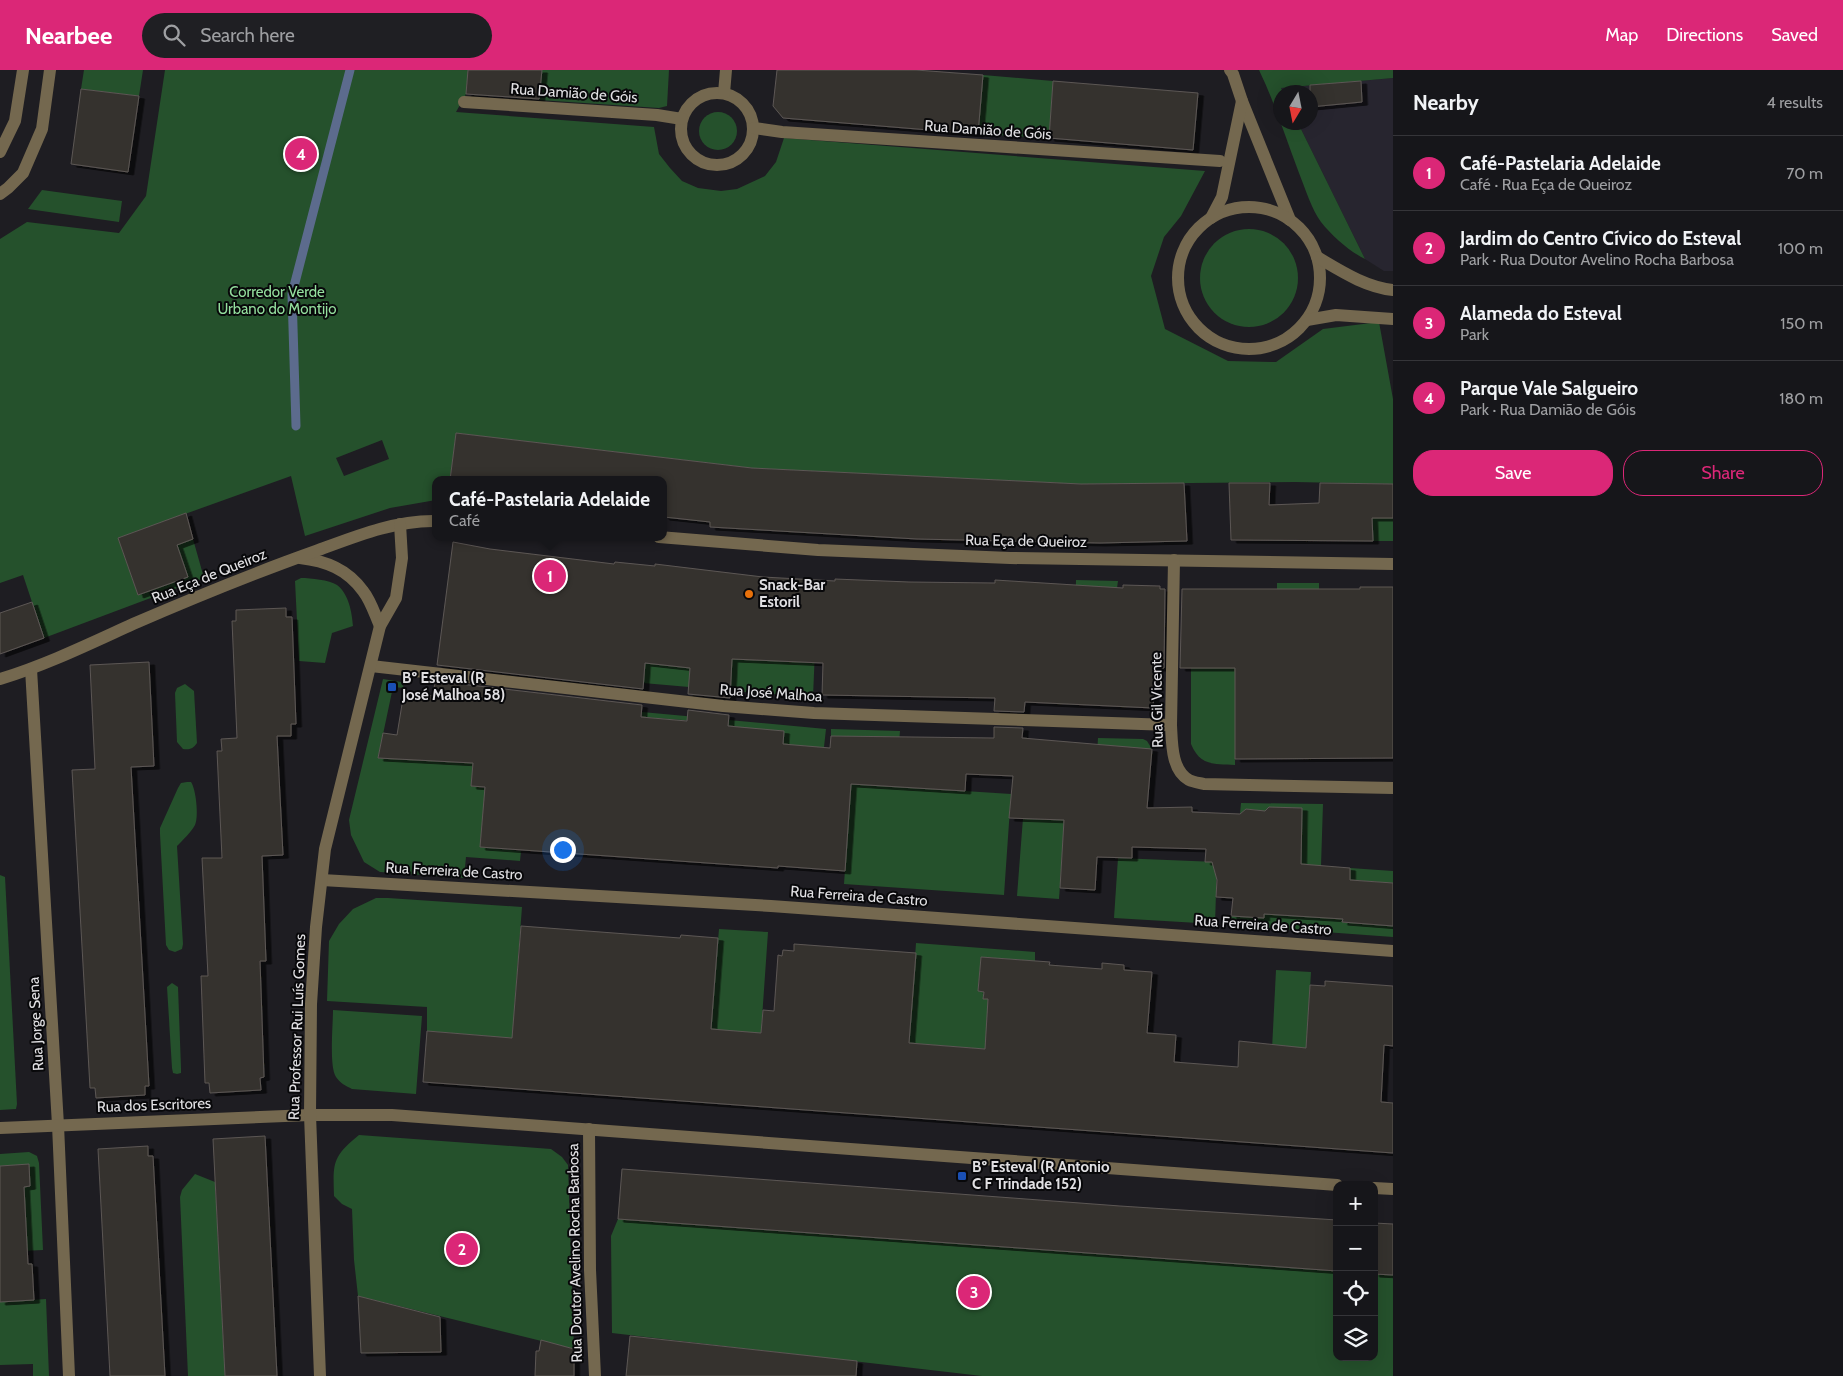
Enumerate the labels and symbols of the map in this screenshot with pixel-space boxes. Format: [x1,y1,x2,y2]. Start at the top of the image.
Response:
street label: Rua Damião de Góis [510,80,638,106]
north arrow [1273,85,1318,130]
street label: Rua Damião de Góis [924,117,1052,143]
pin: 4 [285,135,317,173]
park label: Corredor Verde Urbano do Montijo [217,283,337,318]
street label: Rua Eça de Queiroz [965,531,1087,551]
street label: Rua Eça de Queiroz [149,545,269,607]
pin: 1 [534,557,566,595]
place label: Snack-Bar Estoril [759,576,825,611]
marker: Snack-Bar Estoril [743,588,755,600]
street label: Rua Gil Vicente [1147,652,1167,748]
place label: Bº Esteval (R José Malhoa 58) [401,669,505,704]
street label: Rua José Malhoa [719,680,824,706]
marker: Bº Esteval (R José Malhoa 58) [386,681,398,693]
your location [550,837,576,863]
street label: Rua Ferreira de Castro [385,858,523,884]
street label: Rua Ferreira de Castro [790,882,928,910]
street label: Rua Ferreira de Castro [1194,911,1332,939]
street label: Rua Professor Rui Luís Gomes [285,934,309,1120]
street label: Rua Jorge Sena [25,976,47,1072]
street label: Rua dos Escritores [97,1094,211,1116]
street label: Rua Doutor Avelino Rocha Barbosa [564,1142,586,1363]
place label: Bº Esteval (R Antonio C F Trindade 152) [972,1158,1110,1193]
marker: Bº Esteval (R Antonio C F Trindade 152) [956,1170,968,1182]
pin: 2 [446,1230,478,1268]
pin: 3 [958,1273,990,1311]

